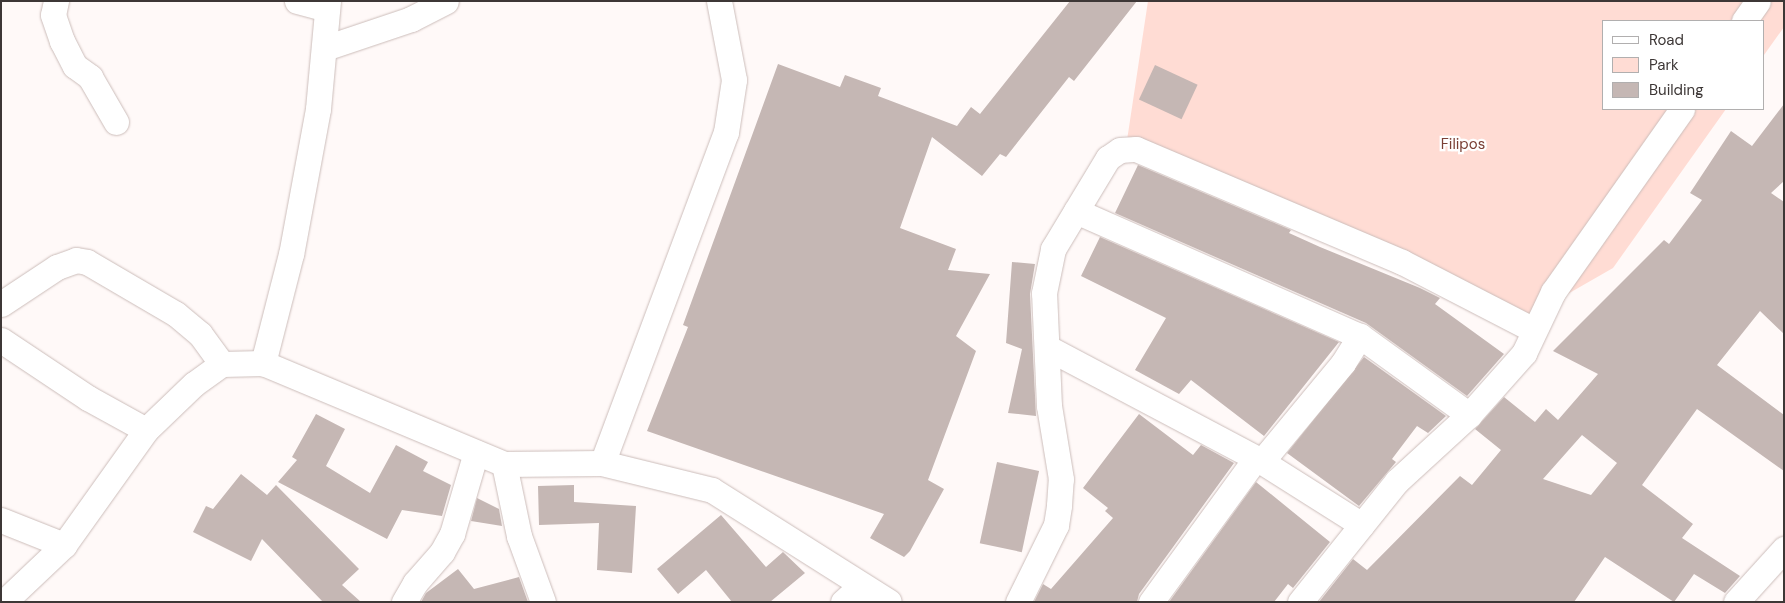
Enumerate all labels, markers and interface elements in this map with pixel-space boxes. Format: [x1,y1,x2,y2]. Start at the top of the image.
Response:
legend [1602,20,1765,110]
text: Road [1649,30,1684,50]
text: Park [1649,55,1679,75]
text: Building [1649,80,1704,100]
park label: Filipos [1441,136,1485,154]

